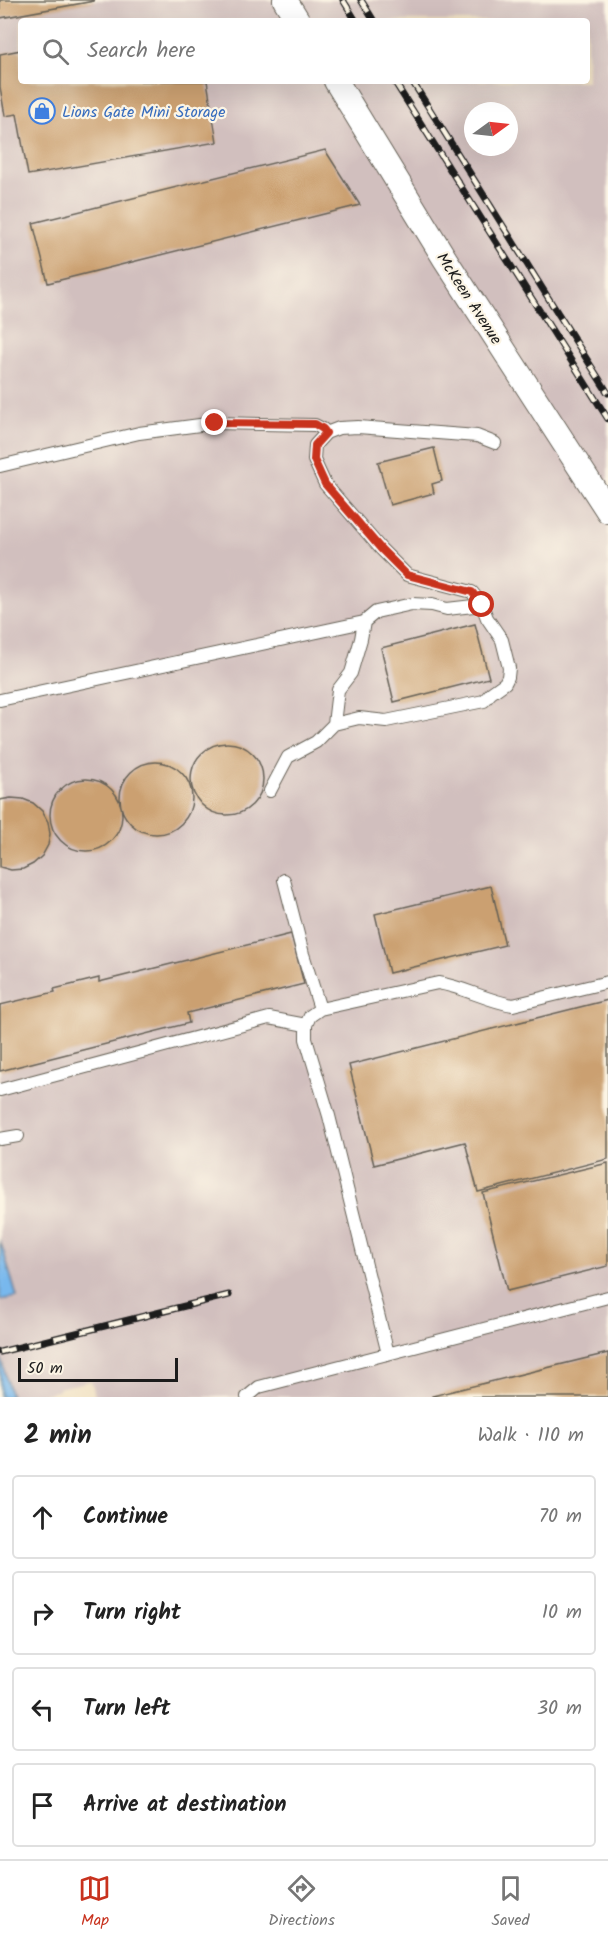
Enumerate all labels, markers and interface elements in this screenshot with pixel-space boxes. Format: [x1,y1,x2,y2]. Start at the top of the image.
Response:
search box [18,18,590,84]
text: Search here [87,34,195,69]
icon: search [39,35,72,68]
shop icon: Lions Gate Mini Storage [27,96,57,126]
place label: Lions Gate Mini Storage [62,100,225,125]
north arrow [464,102,518,156]
street label: McKeen Avenue [429,248,508,350]
route end [201,409,227,435]
route start [468,591,494,617]
scale bar [18,1355,178,1382]
text: 50 m [27,1356,63,1381]
text: 2 min [24,1415,92,1457]
text: Walk · 110 m [477,1420,584,1452]
text: Continue [83,1500,168,1535]
icon: ahead [26,1501,59,1534]
text: 70 m [539,1501,582,1533]
text: Turn right [83,1596,181,1631]
icon: right [26,1597,59,1630]
text: 10 m [542,1597,582,1629]
text: Turn left [83,1692,170,1727]
icon: left [26,1693,59,1726]
text: 30 m [537,1693,582,1725]
text: Arrive at destination [83,1788,286,1823]
icon: arrive [26,1789,59,1822]
tab: Map [78,1872,111,1933]
tab: Directions [268,1872,335,1933]
tab: Saved [492,1872,530,1933]

